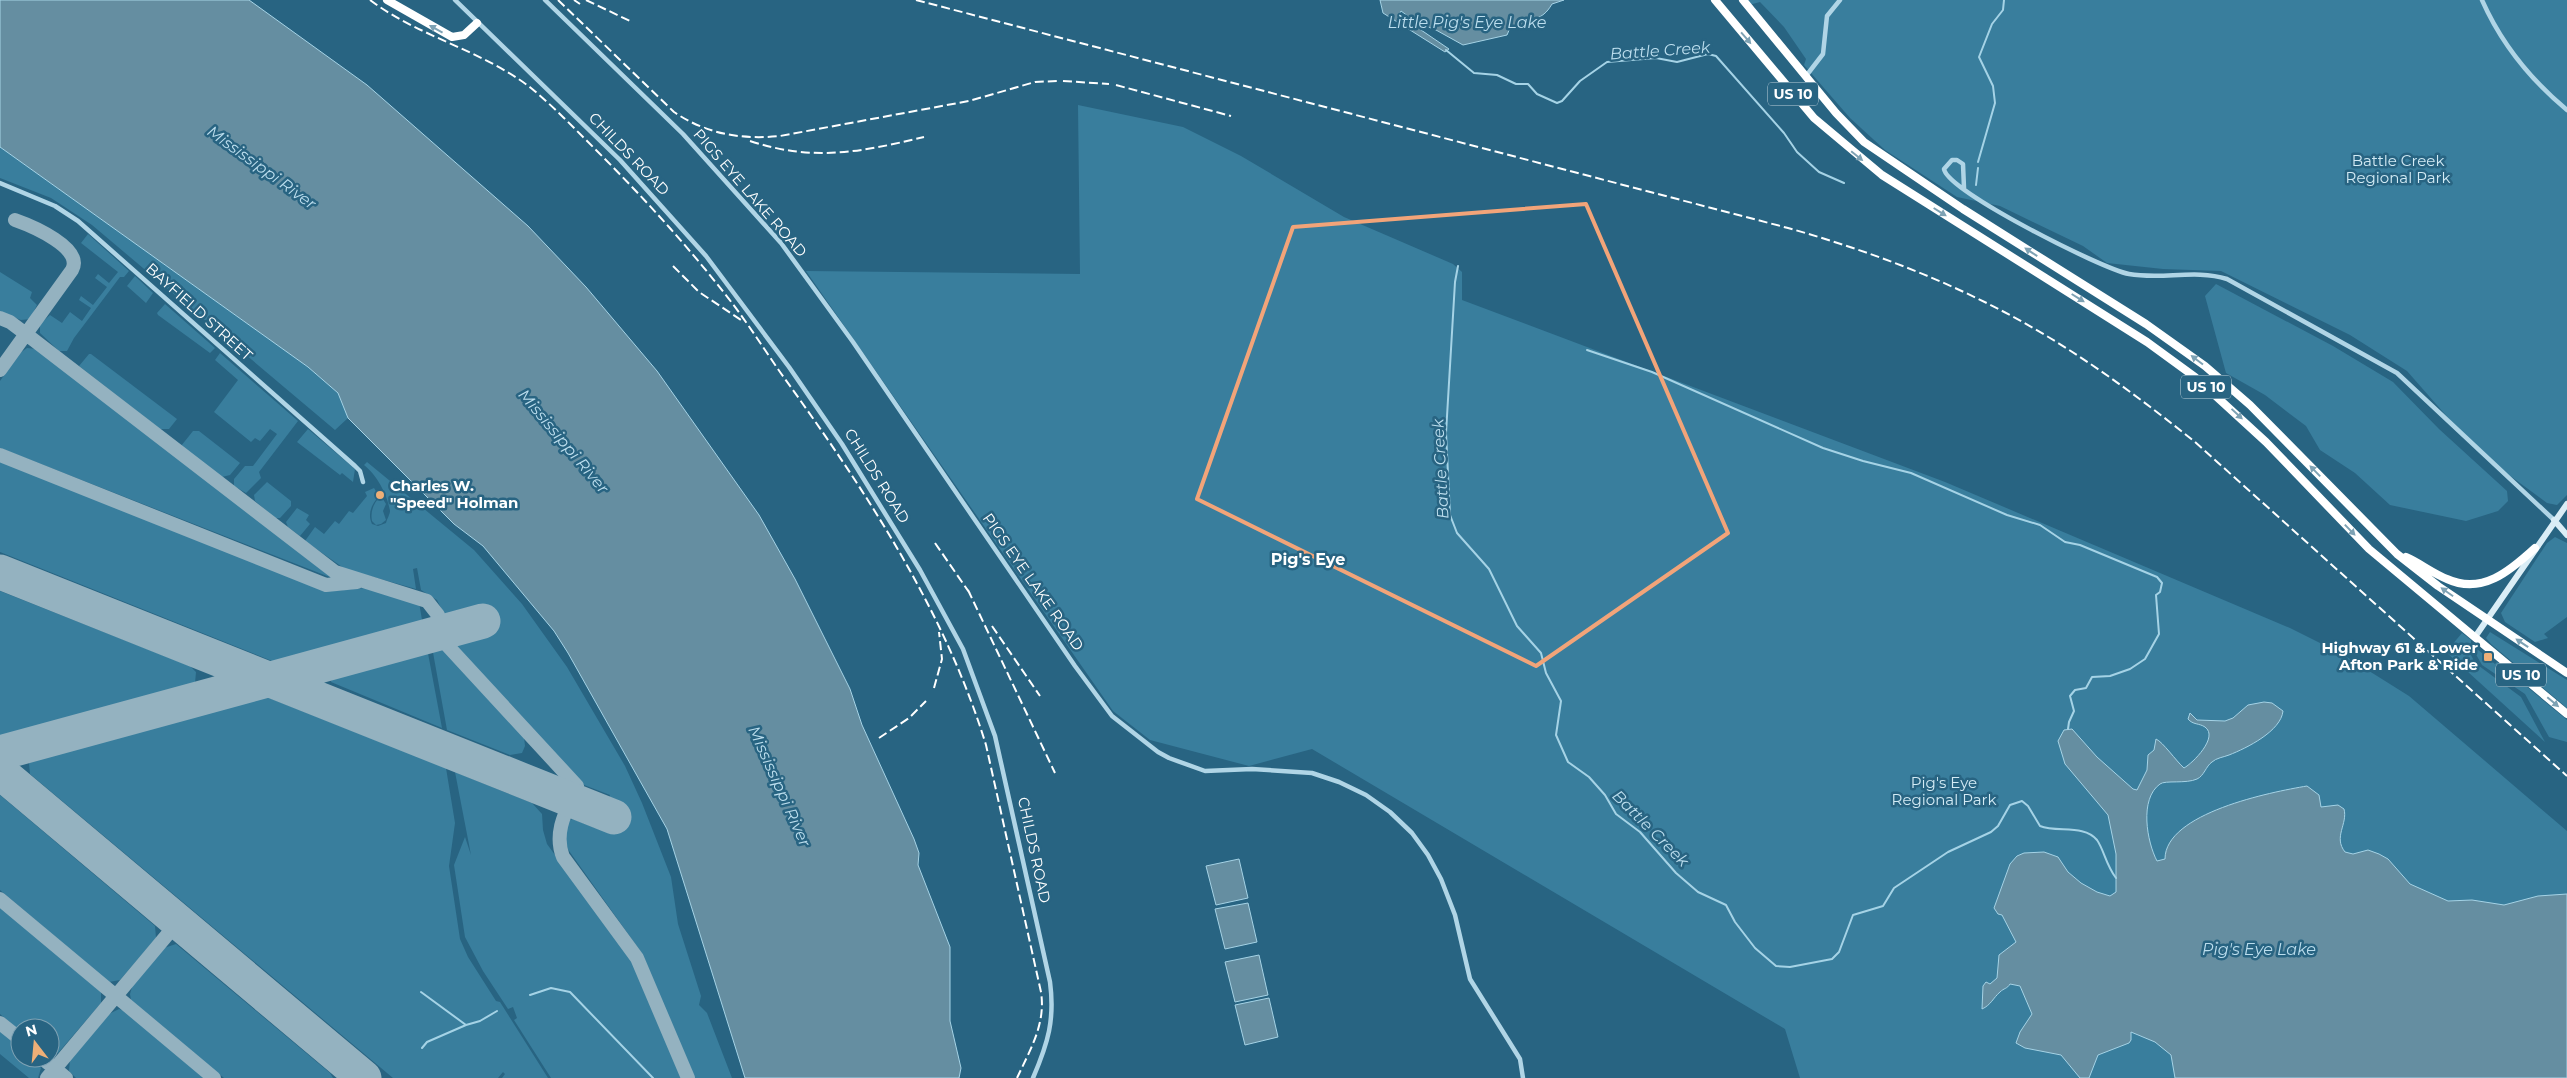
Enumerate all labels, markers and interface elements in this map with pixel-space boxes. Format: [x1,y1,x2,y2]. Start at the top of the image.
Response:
water label: Little Pig's Eye Lake [1388,13,1546,32]
one-way arrow [429,25,444,33]
one-way arrow [1741,31,1752,44]
water label: Battle Creek [1609,37,1712,63]
road number: US 10 [1768,82,1818,106]
street label: CHILDS ROAD [585,108,674,199]
water label: Mississippi River [204,122,320,214]
street label: PIGS EYE LAKE ROAD [690,125,811,261]
one-way arrow [1850,150,1863,161]
park label: Battle Creek Regional Park [2346,151,2450,187]
one-way arrow [1933,207,1947,216]
one-way arrow [2025,247,2038,256]
street label: BAYFIELD STREET [142,259,257,365]
one-way arrow [2071,293,2084,303]
one-way arrow [2190,355,2204,365]
road number: US 10 [2181,376,2231,398]
water label: Mississippi River [515,385,613,498]
one-way arrow [2231,408,2243,420]
water label: Battle Creek [1428,417,1453,520]
street label: CHILDS ROAD [841,425,914,527]
one-way arrow [2309,465,2321,477]
place label: Charles W. "Speed" Holman [390,476,518,512]
marker: Charles W. "Speed" Holman [374,489,386,501]
street label: PIGS EYE LAKE ROAD [979,509,1088,654]
one-way arrow [2344,524,2356,536]
district label: Pig's Eye [1271,550,1345,569]
one-way arrow [2440,587,2454,597]
place label: Highway 61 & Lower Afton Park & Ride [2321,638,2479,674]
one-way arrow [2515,639,2528,648]
marker: Highway 61 & Lower Afton Park & Ride [2482,651,2494,663]
road number: US 10 [2496,664,2546,686]
one-way arrow [2546,696,2559,707]
water label: Mississippi River [744,723,815,850]
park label: Pig's Eye Regional Park [1892,773,1996,809]
water label: Battle Creek [1608,786,1694,872]
street label: CHILDS ROAD [1014,795,1055,905]
water label: Pig's Eye Lake [2202,940,2316,959]
north arrow [10,1018,60,1068]
text: N [23,1020,39,1041]

